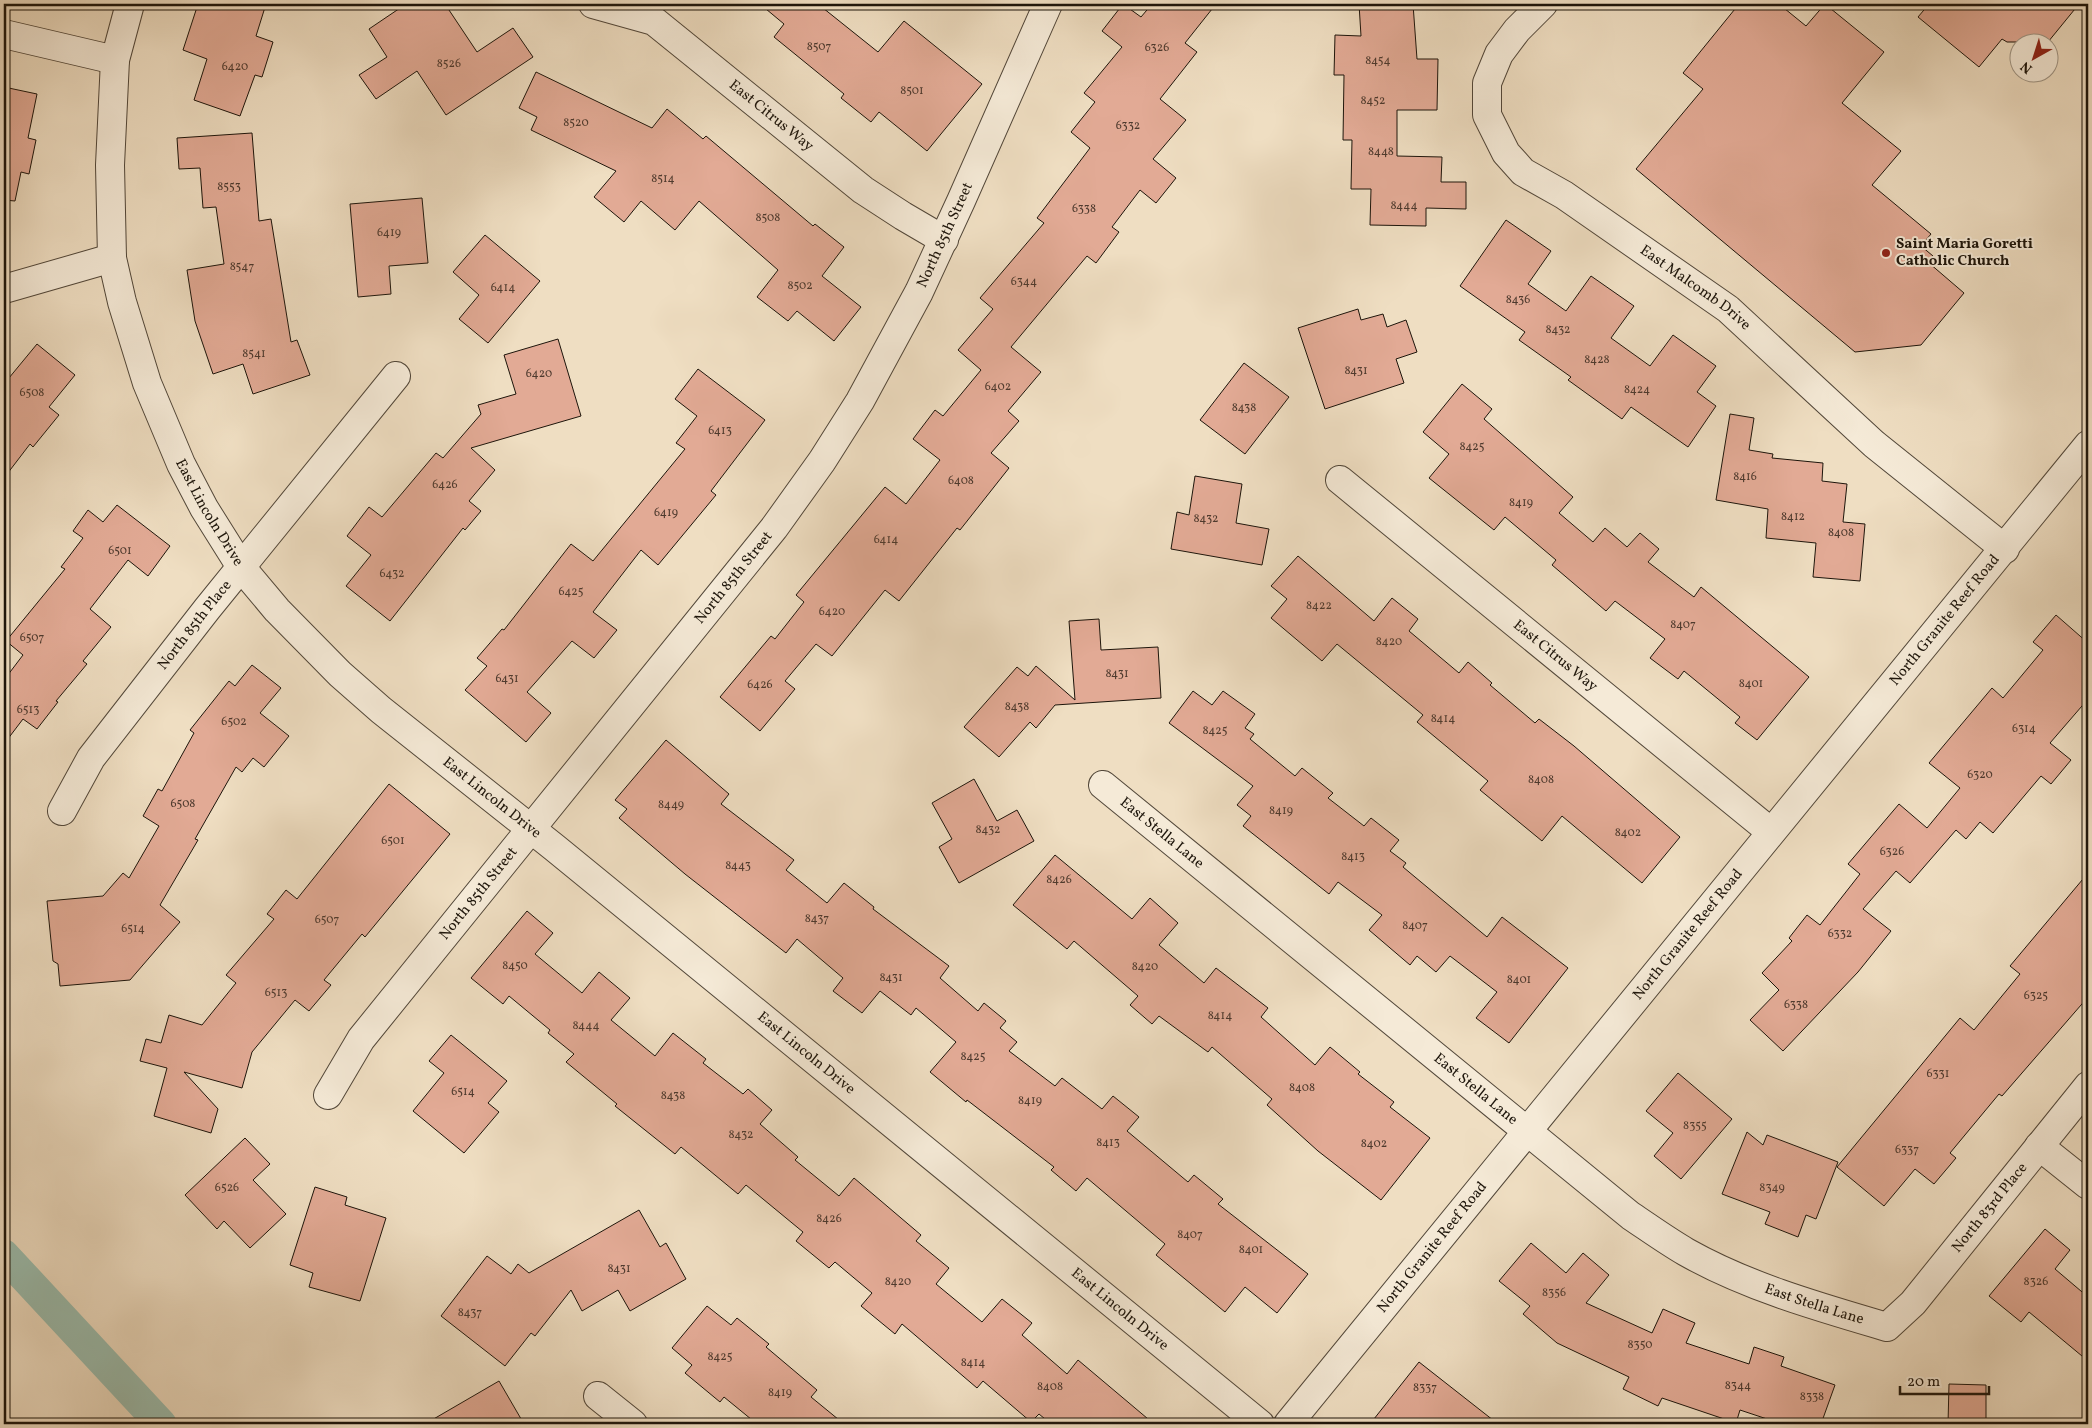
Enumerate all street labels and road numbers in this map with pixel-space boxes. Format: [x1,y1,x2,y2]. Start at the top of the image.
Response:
street label: East Citrus Way [724,75,818,157]
street label: North 85th Street [912,179,978,291]
street label: East Malcomb Drive [1635,240,1755,335]
street label: East Lincoln Drive [170,455,248,570]
street label: North 85th Street [690,527,778,629]
street label: North Granite Reef Road [1885,550,2005,690]
street label: North 85th Place [153,576,237,674]
street label: East Citrus Way [1509,615,1602,697]
street label: East Lincoln Drive [438,752,546,844]
street label: East Stella Lane [1115,792,1208,874]
street label: North 85th Street [435,843,523,944]
street label: North Granite Reef Road [1628,864,1748,1005]
street label: East Lincoln Drive [753,1007,860,1100]
street label: East Stella Lane [1429,1048,1522,1130]
street label: North 83rd Place [1947,1158,2033,1257]
street label: North Granite Reef Road [1372,1177,1492,1318]
street label: East Lincoln Drive [1066,1263,1173,1356]
street label: East Stella Lane [1761,1278,1866,1330]

